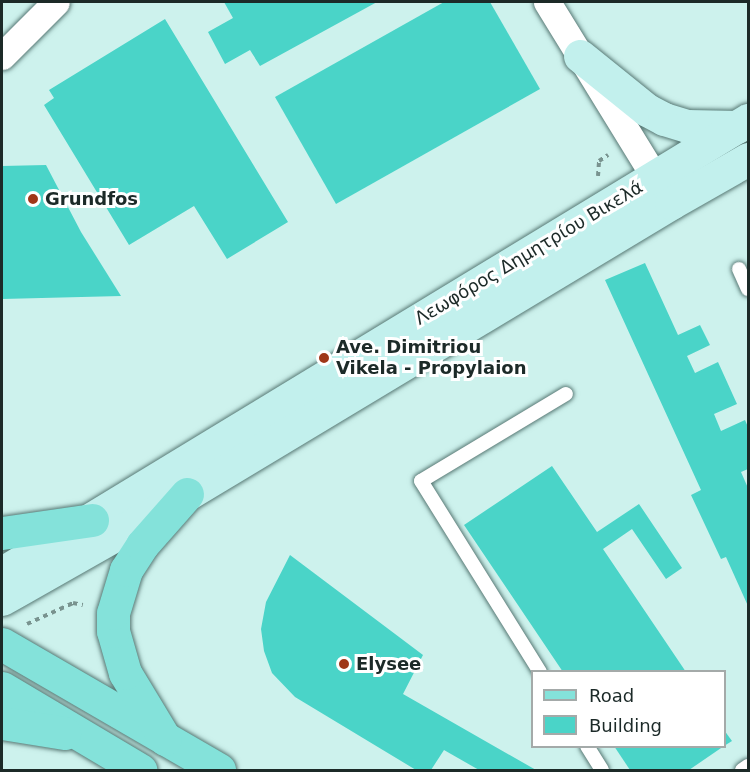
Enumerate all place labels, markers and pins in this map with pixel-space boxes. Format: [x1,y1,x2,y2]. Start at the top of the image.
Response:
place label: Grundfos [45,188,138,210]
marker: Grundfos [26,192,40,206]
place label: Ave. Dimitriou Vikela - Propylaion [336,337,527,380]
marker: Ave. Dimitriou Vikela - Propylaion [317,351,331,365]
place label: Elysee [356,653,421,675]
marker: Elysee [337,657,351,671]

